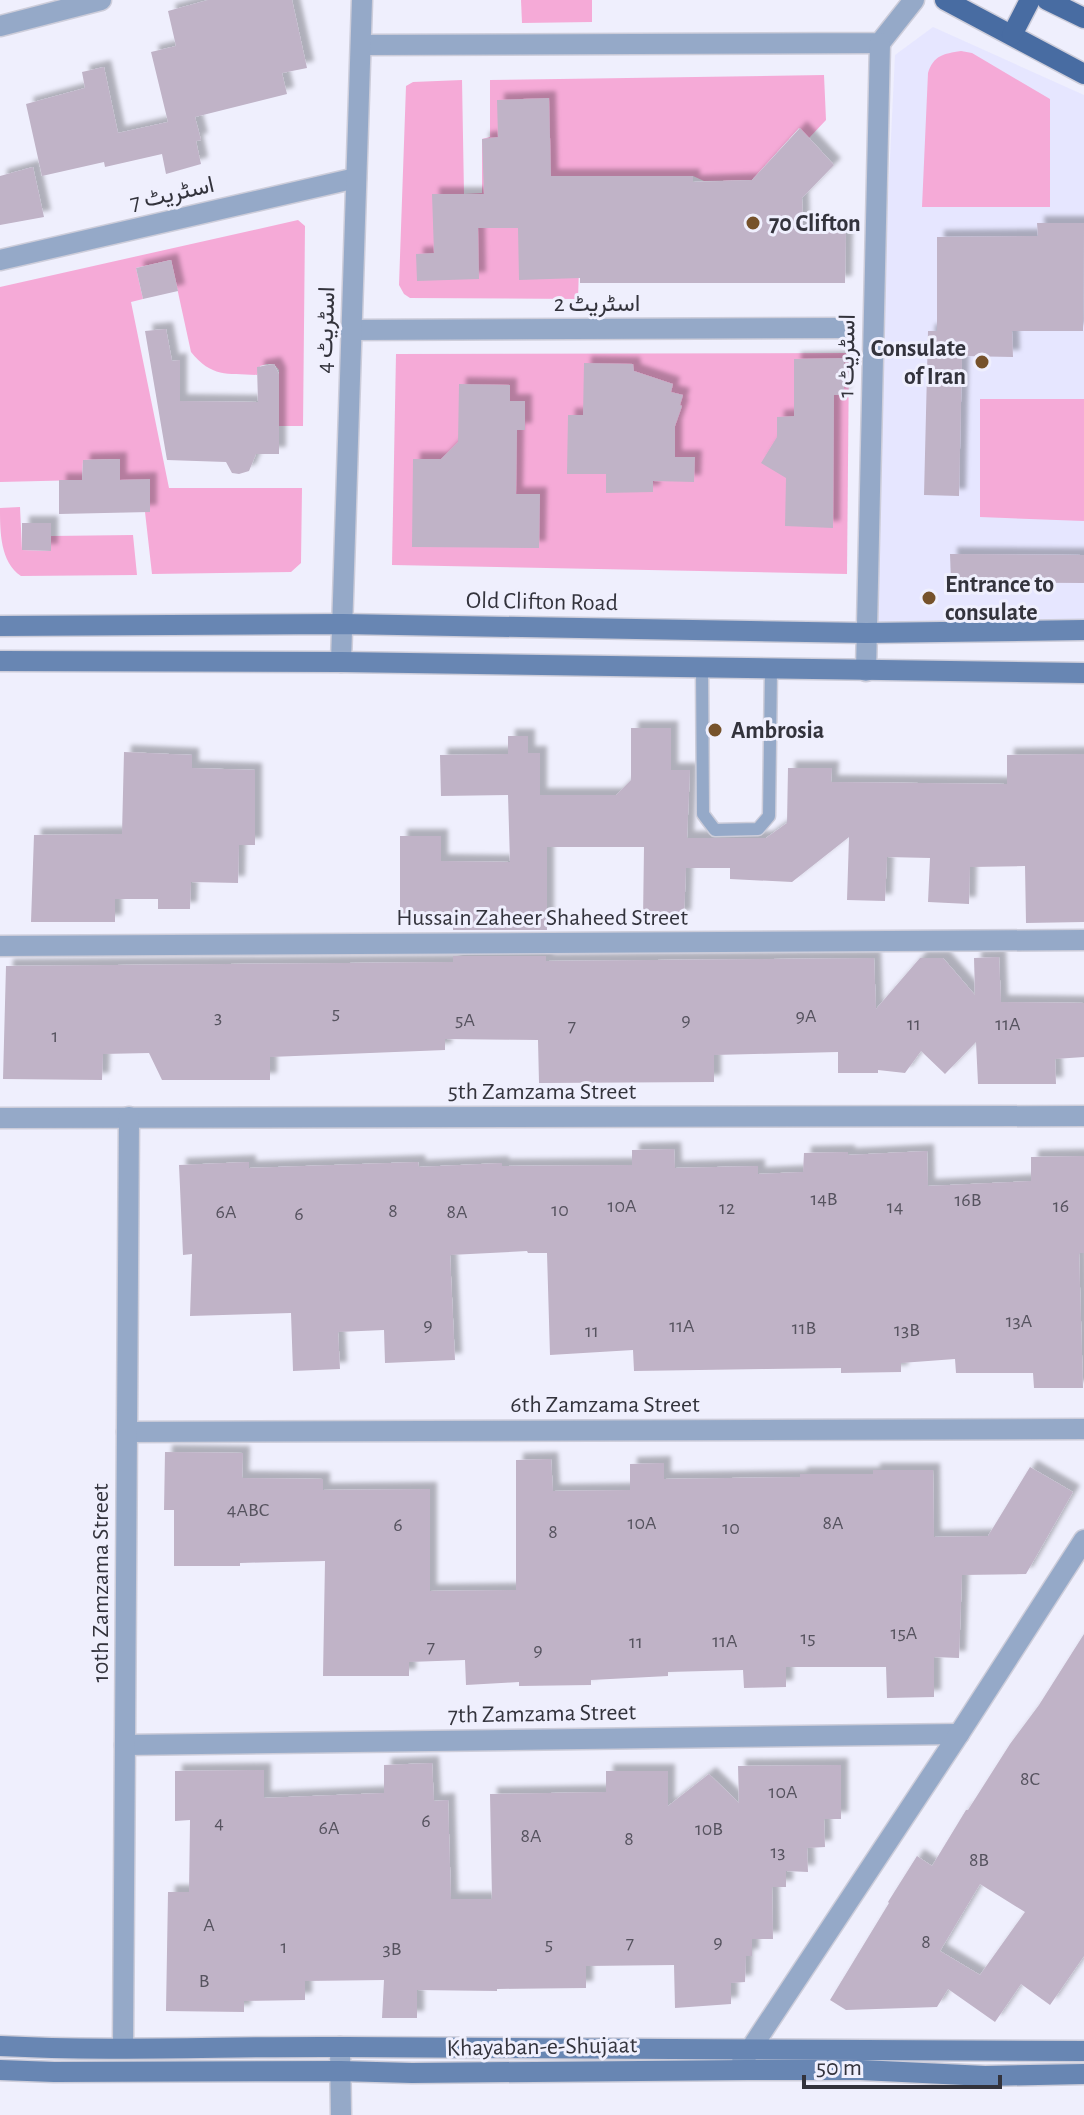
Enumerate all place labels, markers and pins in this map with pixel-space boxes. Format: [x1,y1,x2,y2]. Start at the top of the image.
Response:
place label: 70 Clifton [769,212,861,236]
marker: 70 Clifton [744,214,762,232]
place label: Consulate of Iran [871,337,966,389]
marker: Consulate of Iran [973,353,991,371]
place label: Entrance to consulate [945,573,1054,625]
marker: Entrance to consulate [920,589,938,607]
place label: Ambrosia [731,719,824,743]
marker: Ambrosia [706,721,724,739]

